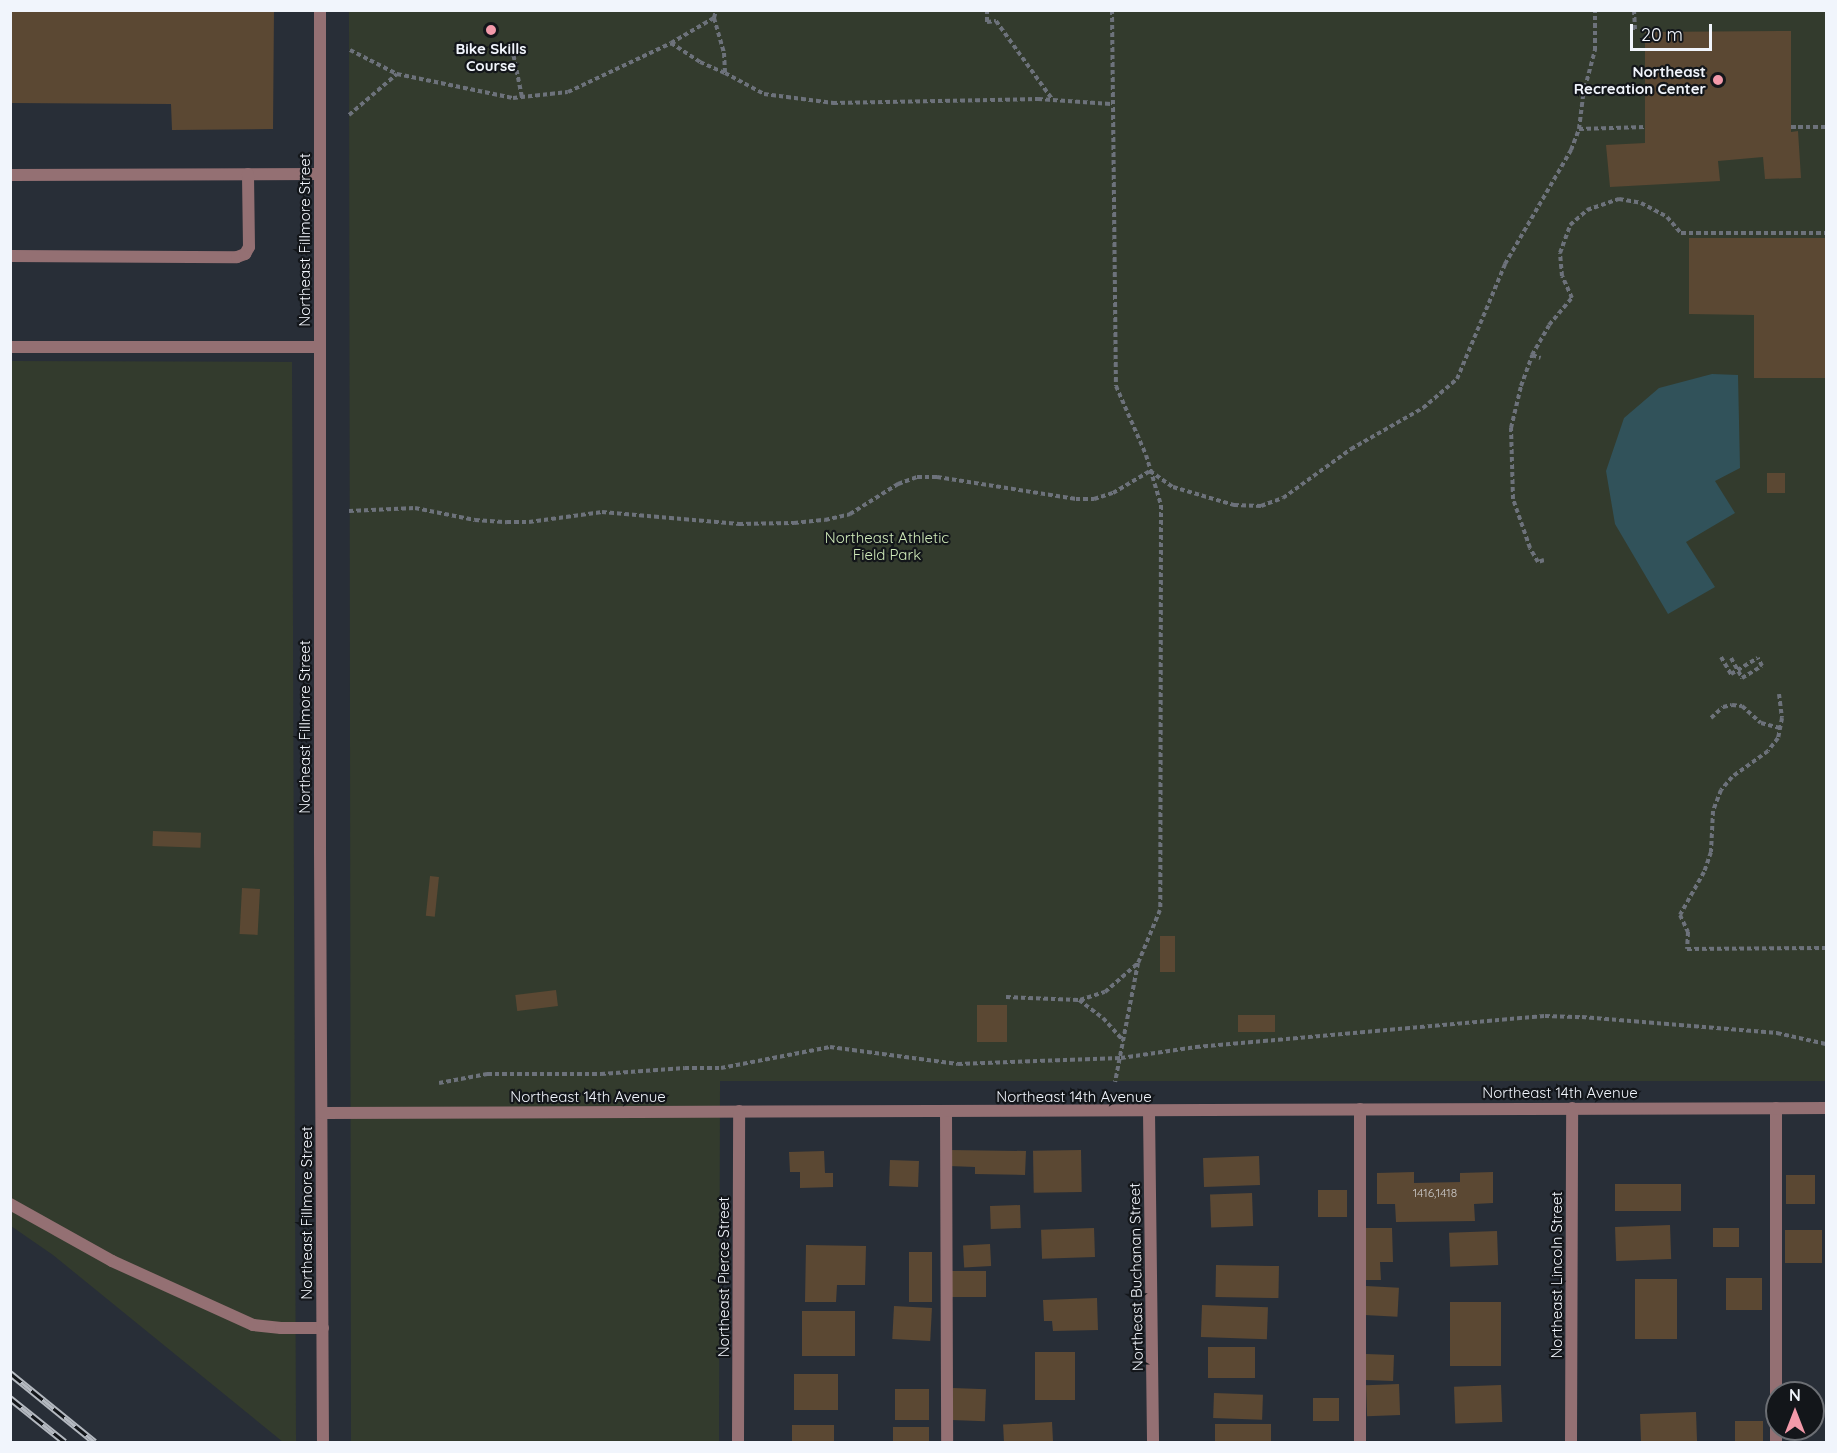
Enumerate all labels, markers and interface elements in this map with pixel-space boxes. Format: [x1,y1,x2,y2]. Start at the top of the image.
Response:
scale bar [1633,12,1716,50]
marker: Bike Skills Course [484,23,498,37]
text: 20 m [1641,23,1683,46]
place label: Bike Skills Course [456,39,526,74]
place label: Northeast Recreation Center [1574,62,1706,97]
marker: Northeast Recreation Center [1711,73,1725,87]
street label: Northeast Fillmore Street [296,153,314,327]
park label: Northeast Athletic Field Park [825,528,949,563]
street label: Northeast Fillmore Street [296,640,314,814]
street label: Northeast 14th Avenue [1482,1084,1638,1102]
street label: Northeast 14th Avenue [510,1088,666,1106]
street label: Northeast 14th Avenue [996,1088,1152,1106]
street label: Northeast Fillmore Street [298,1126,316,1300]
street label: Northeast Buchanan Street [1125,1183,1147,1371]
house number: 1416,1418 [1413,1186,1457,1200]
street label: Northeast Lincoln Street [1548,1191,1566,1359]
street label: Northeast Pierce Street [715,1197,733,1357]
north arrow [1765,1381,1825,1441]
text: N [1789,1385,1801,1405]

